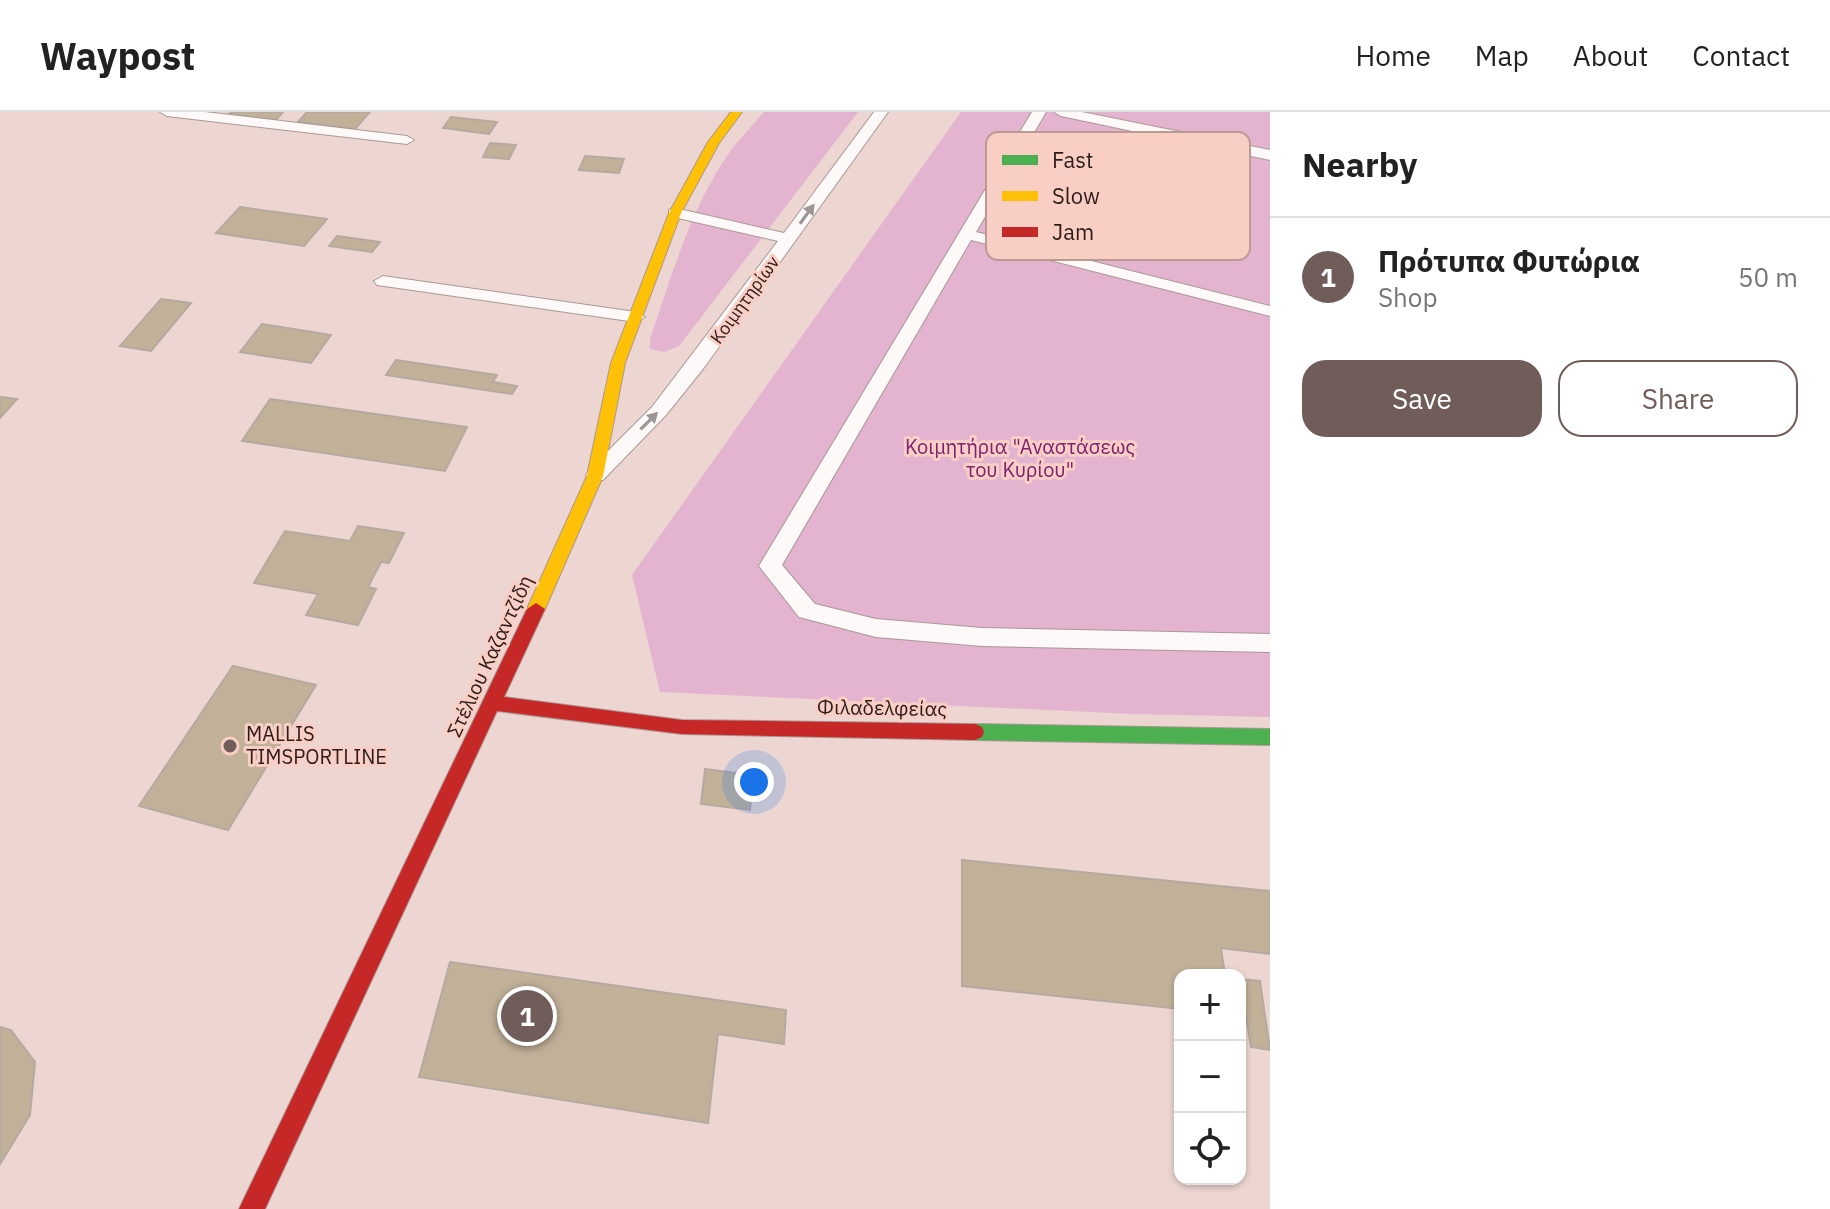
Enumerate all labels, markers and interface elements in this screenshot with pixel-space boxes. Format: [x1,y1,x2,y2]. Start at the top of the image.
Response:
text: Waypost [40,31,195,80]
text: Home [1355,37,1431,74]
text: Map [1475,37,1529,74]
text: About [1573,37,1648,74]
text: Contact [1692,37,1790,74]
legend [986,132,1250,260]
text: Nearby [1302,142,1417,186]
text: Fast [1052,145,1093,174]
text: Slow [1052,181,1100,210]
one-way arrow [799,203,815,225]
text: Jam [1052,217,1094,246]
text: Πρότυπα Φυτώρια [1378,241,1640,280]
street label: Κοιμητηρίων [705,251,784,348]
text: 1 [1320,260,1336,294]
text: 50 m [1738,260,1798,294]
text: Shop [1378,280,1438,314]
button: Save [1302,360,1542,437]
button: Share [1558,360,1798,437]
one-way arrow [640,412,658,431]
park label: Κοιμητήρια "Αναστάσεως του Κυρίου" [905,433,1135,483]
street label: Στέλιου Καζαντζίδη [440,571,539,741]
street label: Φιλαδελφείας [817,693,947,722]
place label: MALLIS TIMSPORTLINE [246,720,387,770]
marker: MALLIS TIMSPORTLINE [221,737,239,755]
your location [734,762,774,802]
map controls [1174,969,1246,1185]
button: + [1174,969,1246,1041]
pin: 1 [501,986,553,1046]
button: − [1174,1041,1246,1113]
button: locate [1174,1113,1246,1185]

